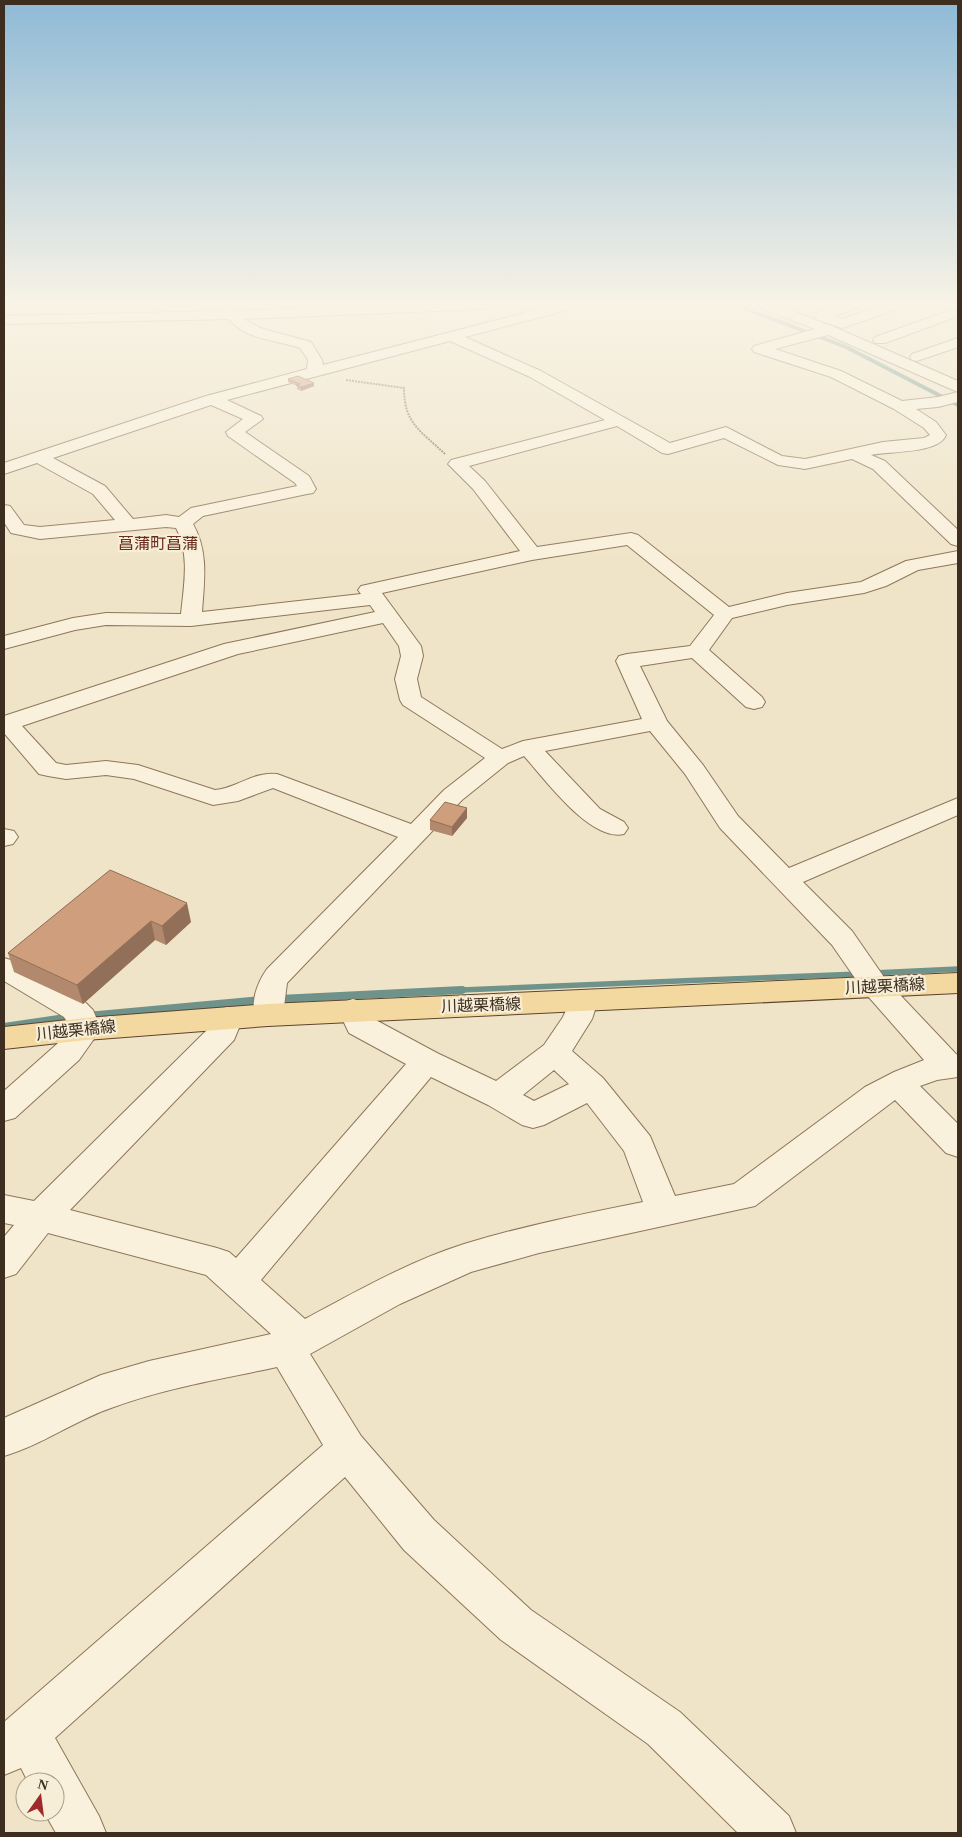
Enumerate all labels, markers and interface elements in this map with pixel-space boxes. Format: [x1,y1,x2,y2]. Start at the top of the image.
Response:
district label: 菖蒲町菖蒲 [118,535,198,552]
street label: 川越栗橋線 [845,975,925,997]
street label: 川越栗橋線 [441,995,521,1015]
street label: 川越栗橋線 [35,1017,117,1043]
north arrow [15,1772,65,1822]
text: N [36,1776,50,1793]

